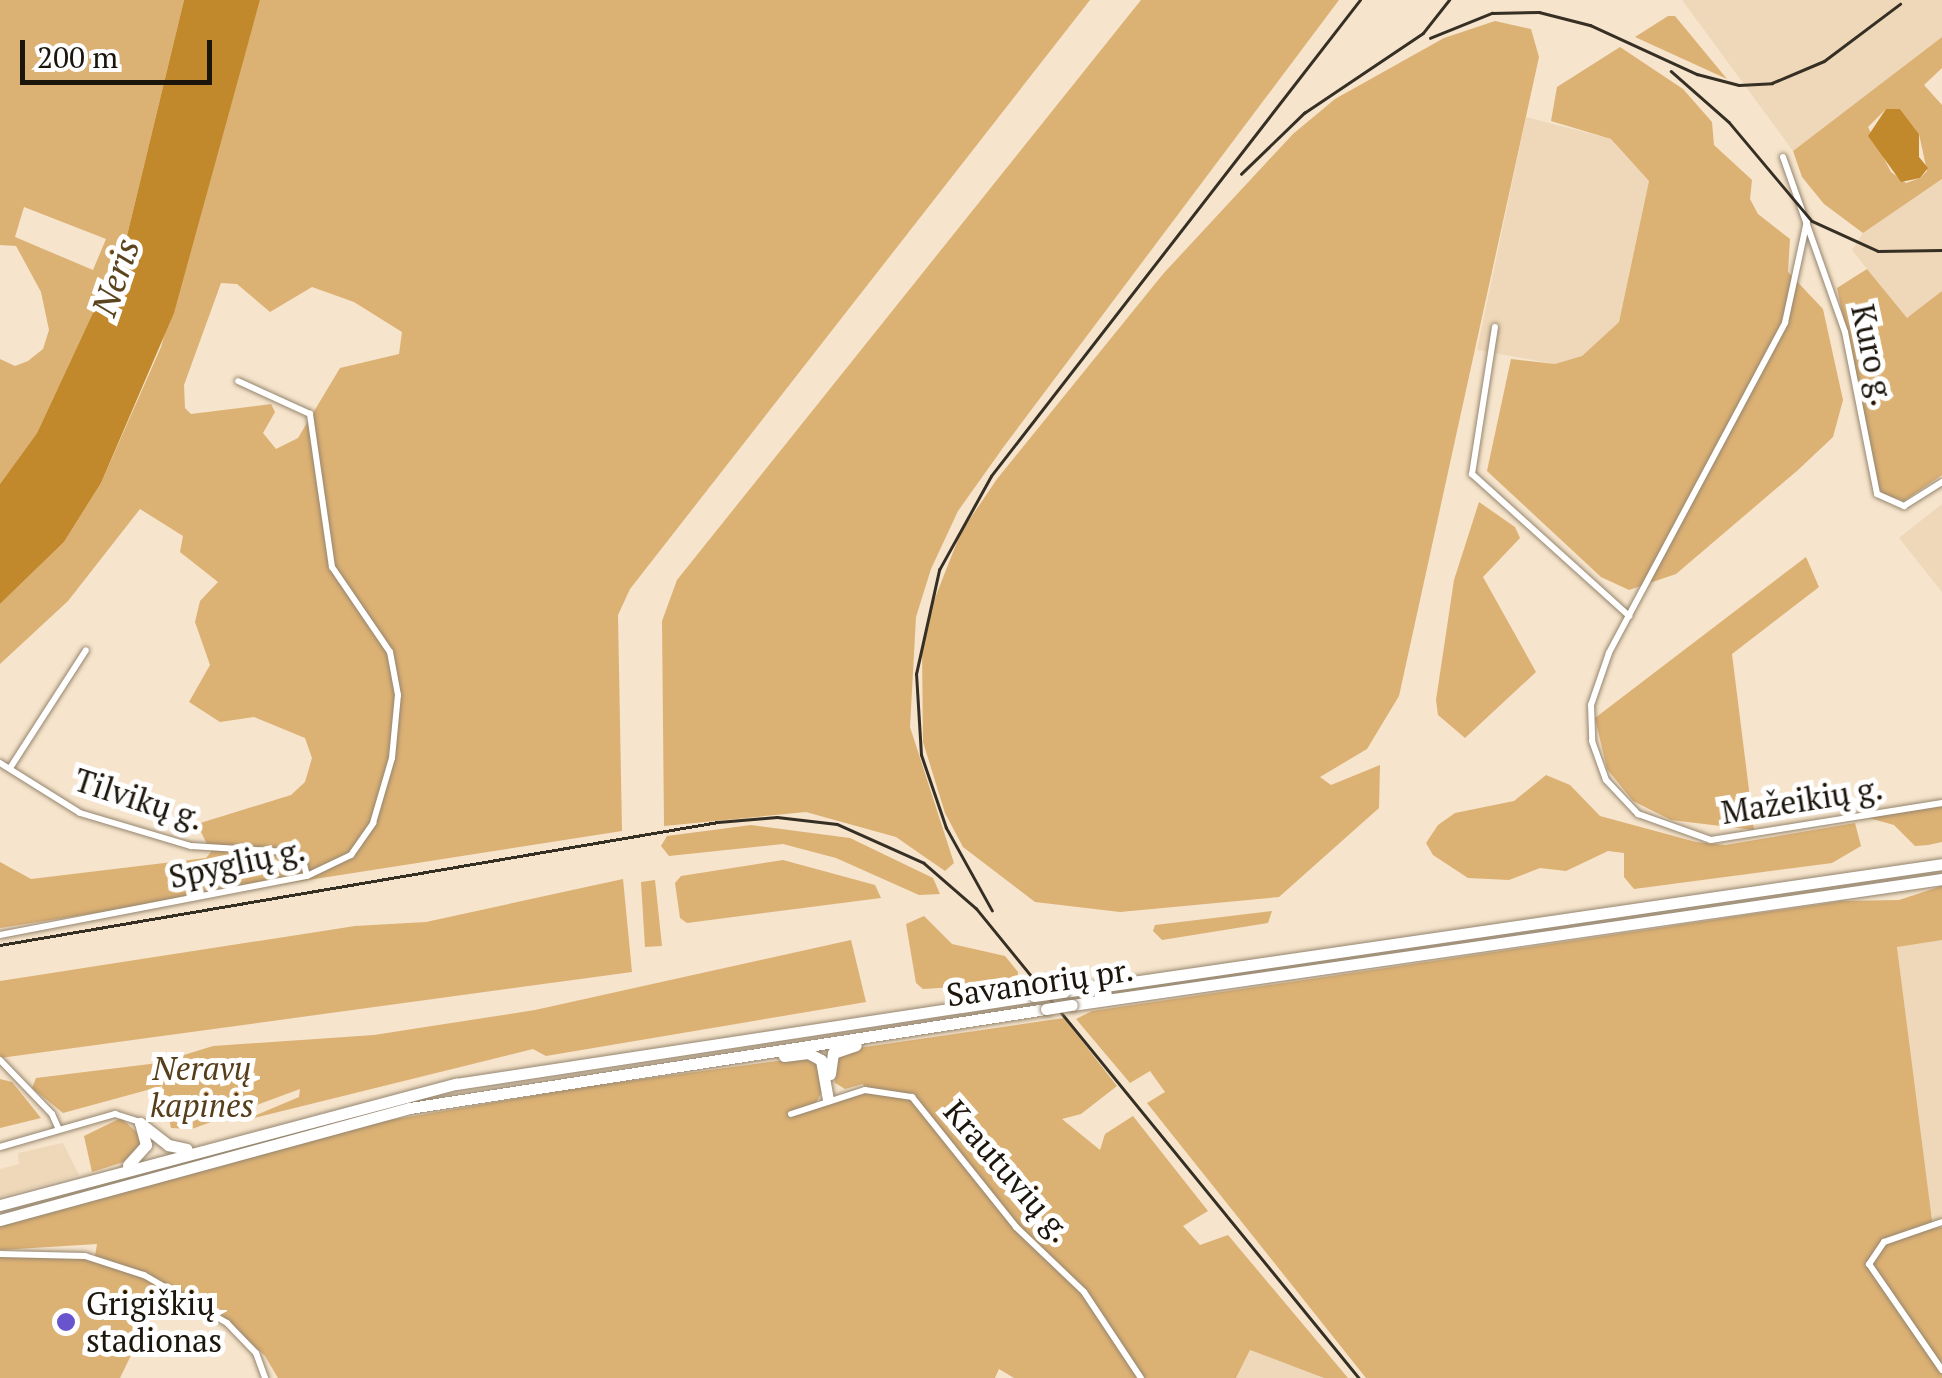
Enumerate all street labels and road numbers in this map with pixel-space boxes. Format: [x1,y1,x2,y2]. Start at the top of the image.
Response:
street label: Kuro g. [1844,301,1902,409]
street label: Tilvikų g. [70,760,208,838]
street label: Mažeikių g. [1719,768,1885,832]
street label: Spyglių g. [165,830,309,896]
street label: Savanorių pr. [944,950,1136,1014]
street label: Krautuvių g. [936,1092,1080,1250]

